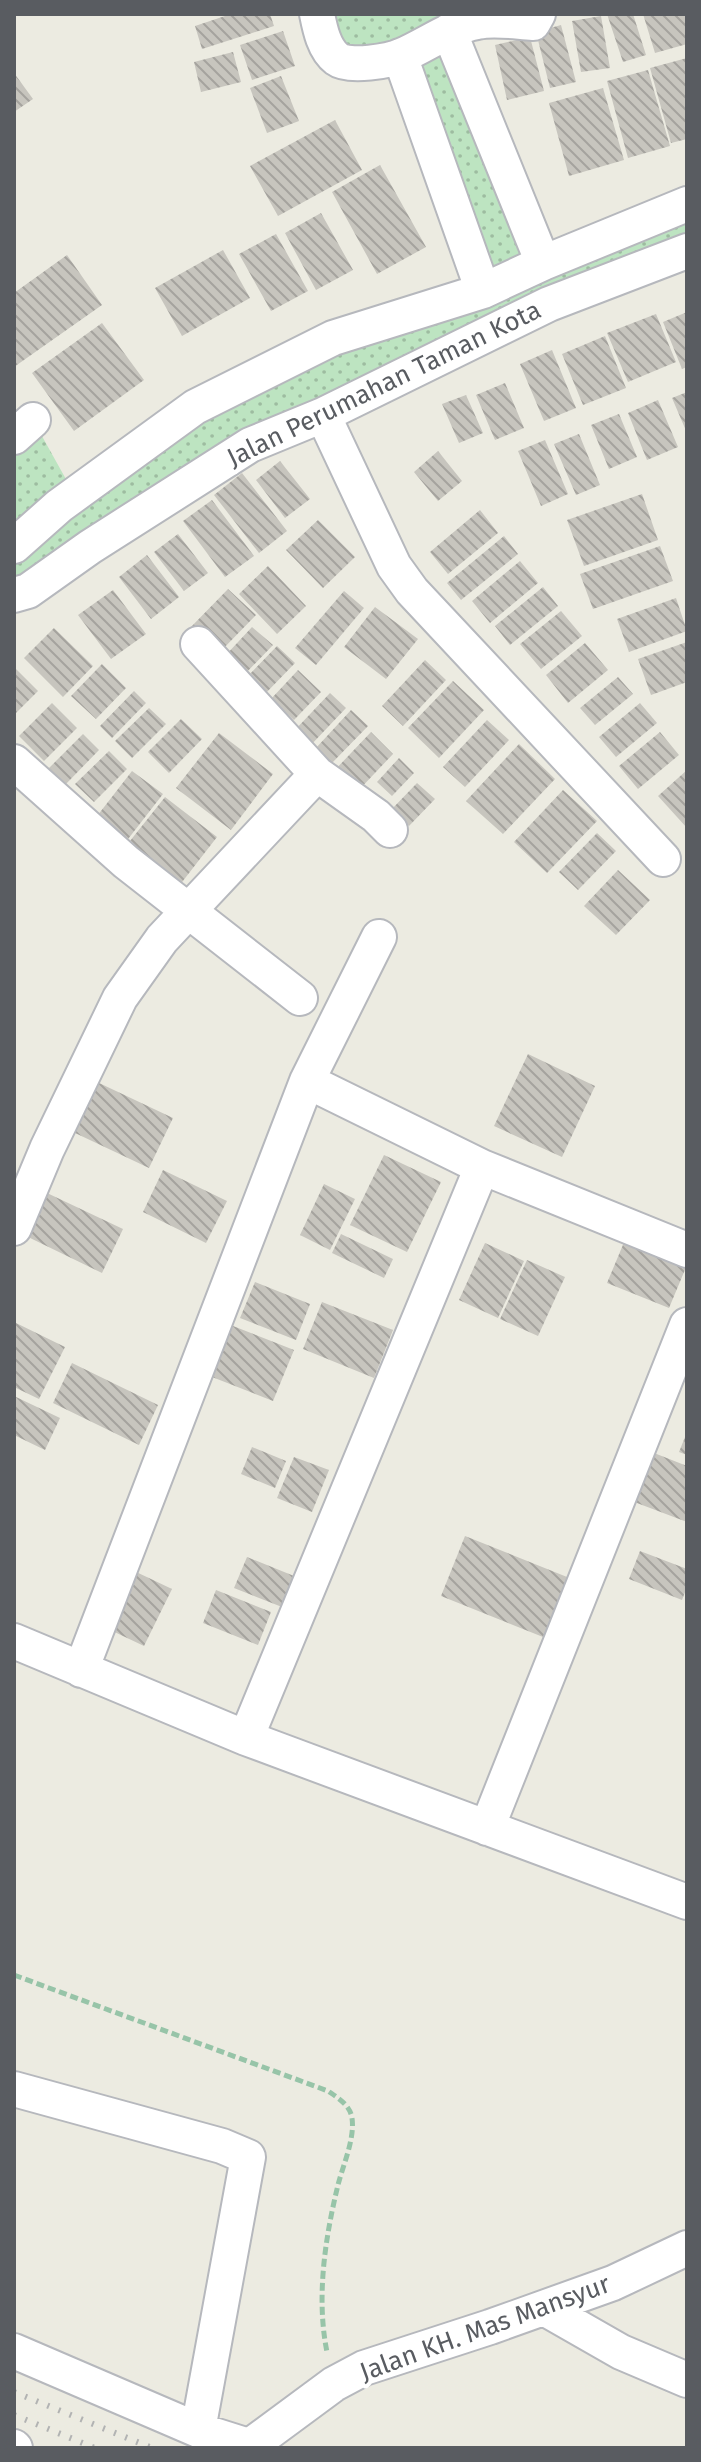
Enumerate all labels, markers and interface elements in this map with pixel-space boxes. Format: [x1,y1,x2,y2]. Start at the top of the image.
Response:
street label: Jalan Perumahan Taman Kota [222,294,546,474]
street label: Jalan KH. Mas Mansyur [356,2268,614,2388]

